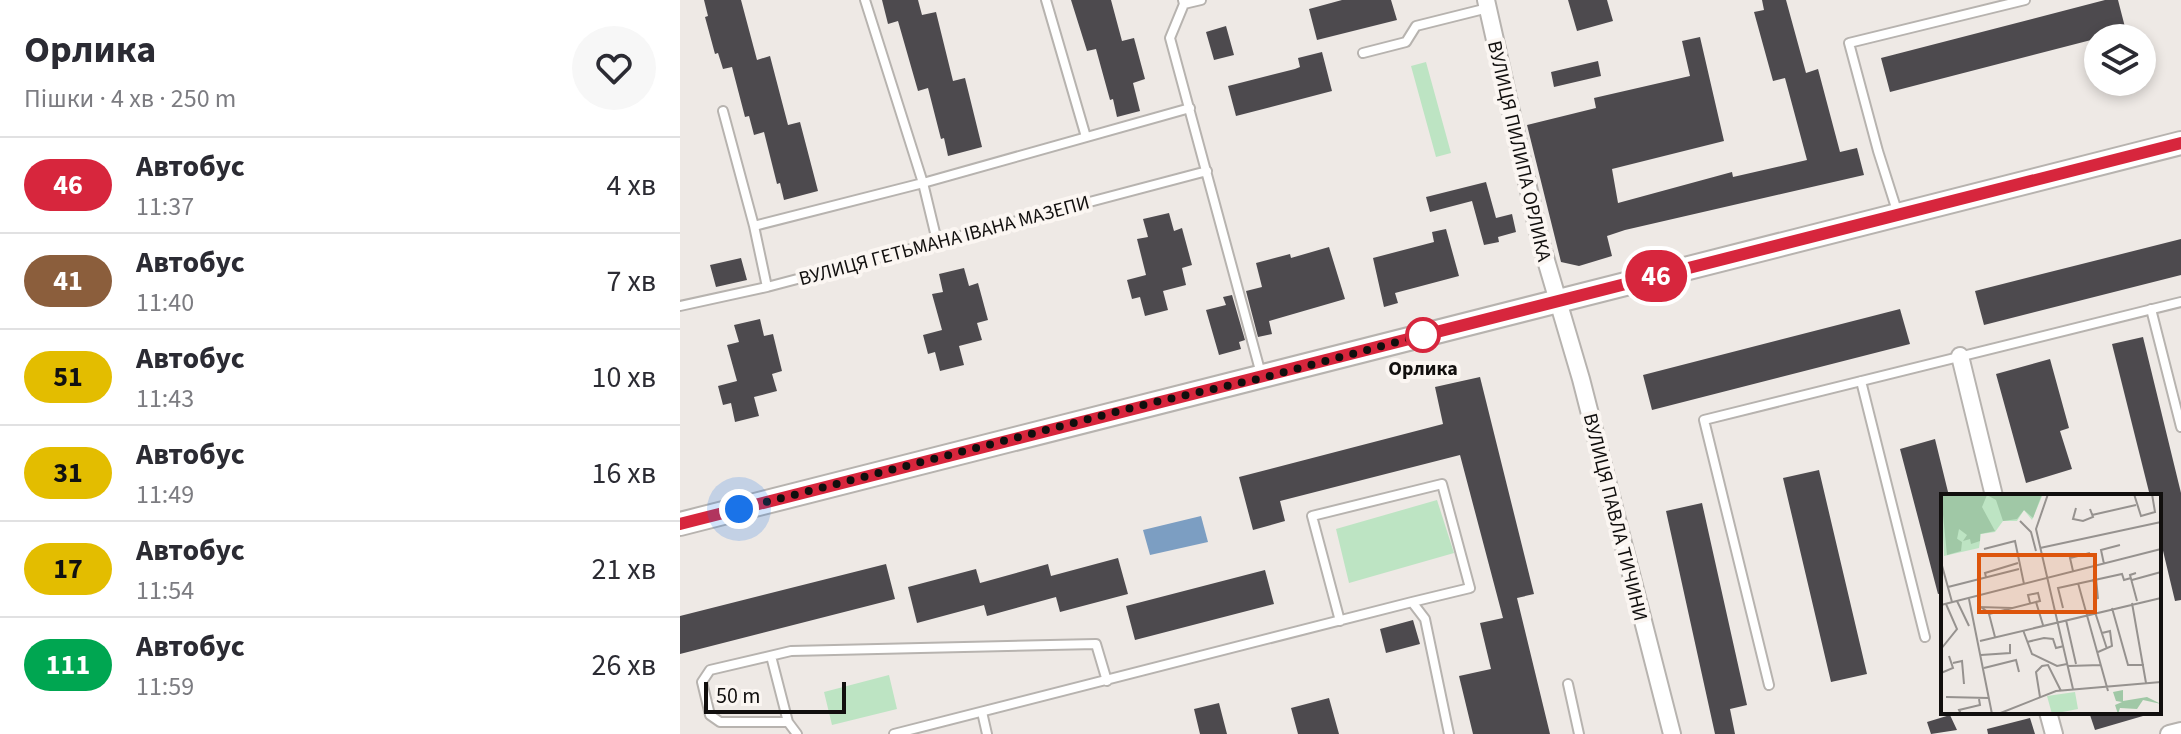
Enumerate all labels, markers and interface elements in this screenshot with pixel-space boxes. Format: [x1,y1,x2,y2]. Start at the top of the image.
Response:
text: Орлика [24,23,156,77]
map controls [2084,24,2156,96]
button: layers [2084,24,2156,96]
button: heart [572,26,656,110]
street label: ВУЛИЦЯ ПИЛИПА ОРЛИКА [1480,38,1558,264]
text: Пішки · 4 хв · 250 m [24,80,236,117]
text: Автобус [136,145,245,188]
text: 4 хв [606,164,656,207]
text: 46 [53,165,83,205]
text: 11:37 [136,188,194,225]
street label: ВУЛИЦЯ ГЕТЬМАНА ІВАНА МАЗЕПИ [796,189,1093,293]
text: Автобус [136,241,245,284]
line badge: 46 [1620,250,1692,302]
text: 46 [1641,256,1671,296]
text: 7 хв [606,260,656,303]
text: 41 [53,261,83,301]
text: 11:40 [136,284,194,321]
marker: Орлика [1406,318,1440,352]
text: Автобус [136,337,245,380]
place label: Орлика [1388,355,1458,383]
text: 10 хв [592,356,656,399]
text: 51 [53,357,83,397]
text: 11:43 [136,380,194,417]
street label: ВУЛИЦЯ ПАВЛА ТИЧИНИ [1576,410,1654,624]
text: Автобус [136,433,245,476]
text: 16 хв [592,452,656,495]
text: 31 [53,453,83,493]
text: 11:49 [136,476,194,513]
your location [719,489,759,529]
inset map [1941,494,2161,714]
text: Автобус [136,529,245,572]
text: 21 хв [592,548,656,591]
text: 17 [53,549,83,589]
text: 11:54 [136,572,194,609]
text: Автобус [136,625,245,668]
text: 26 хв [592,644,656,687]
text: 111 [46,645,90,685]
text: 11:59 [136,668,194,705]
scale bar [704,678,846,714]
text: 50 m [716,680,761,712]

